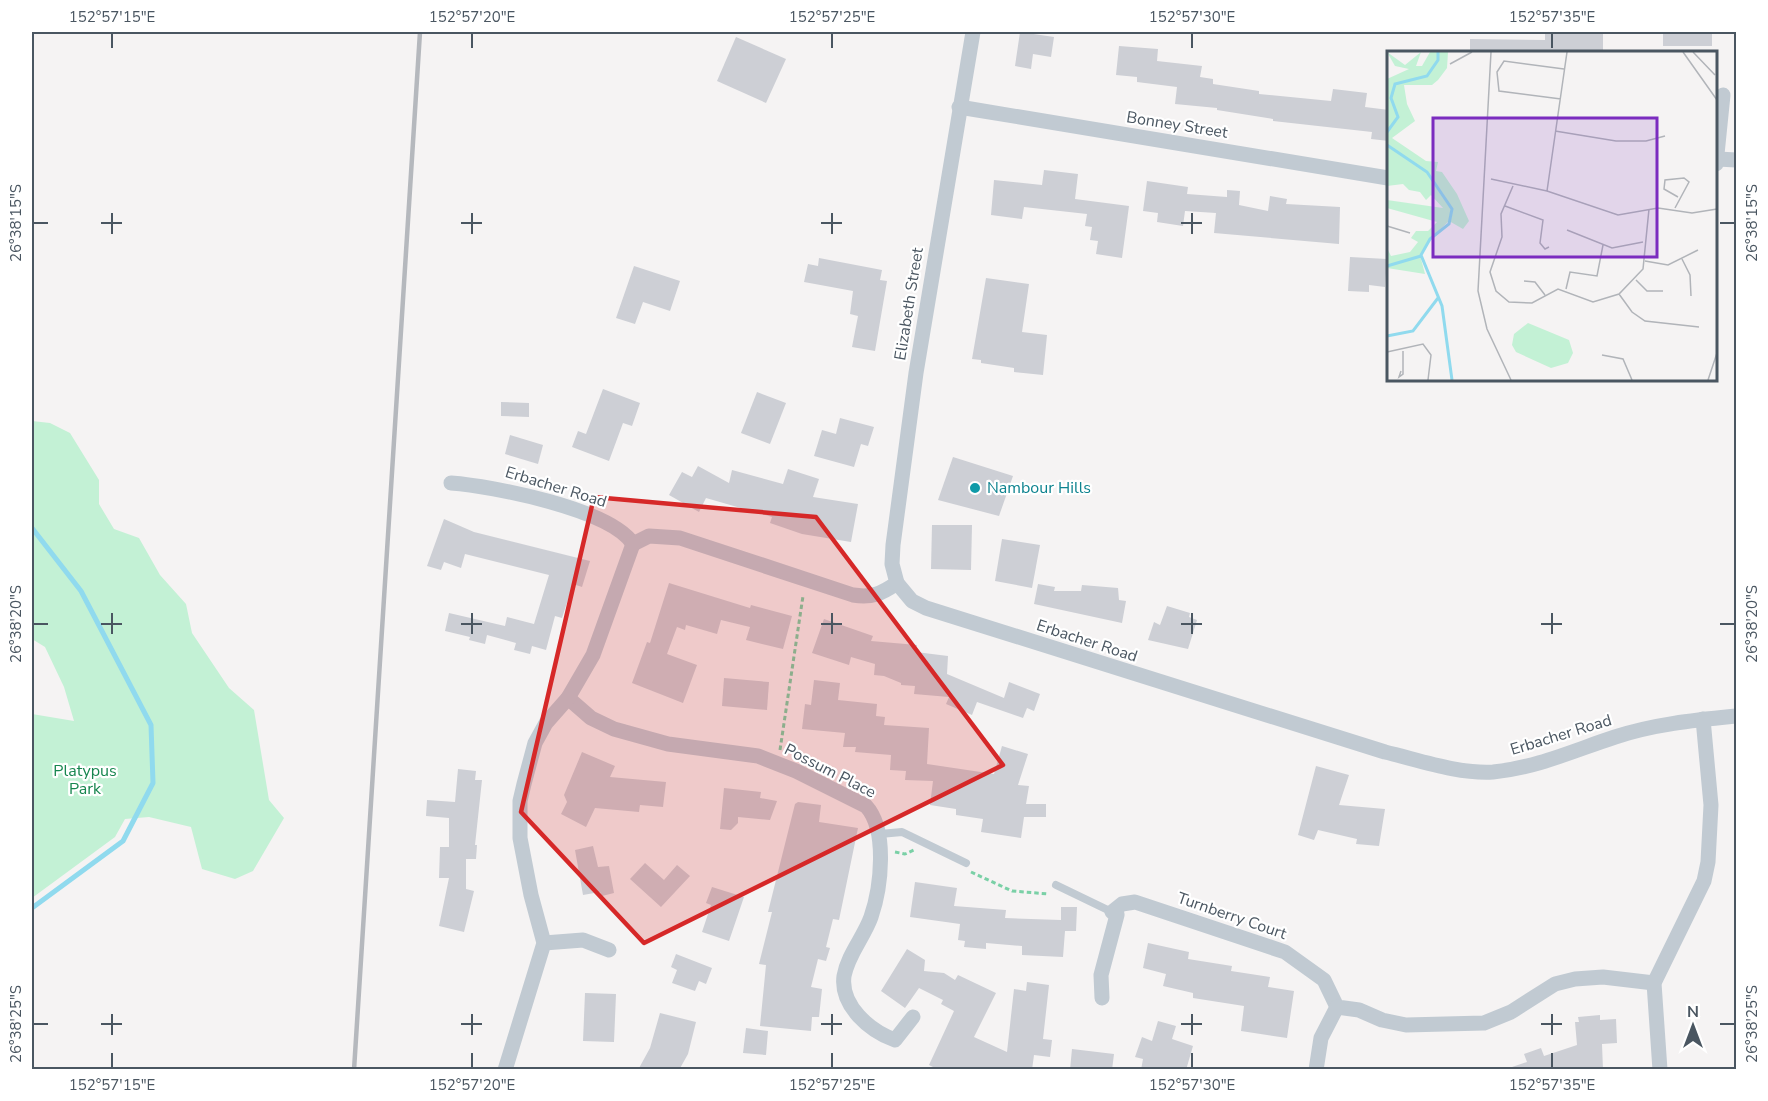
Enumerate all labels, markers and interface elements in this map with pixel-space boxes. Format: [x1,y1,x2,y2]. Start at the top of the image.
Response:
text: 152°57'15"E [69,7,155,27]
text: 152°57'20"E [429,7,515,27]
text: 152°57'25"E [789,7,875,27]
text: 152°57'30"E [1149,7,1235,27]
text: 152°57'35"E [1509,7,1595,27]
inset map [1387,51,1717,381]
street label: Bonney Street [1125,106,1230,144]
text: 26°38'15"S [6,184,26,262]
text: 26°38'15"S [1742,184,1762,262]
street label: Elizabeth Street [889,246,929,362]
street label: Erbacher Road [503,461,609,513]
place label: Nambour Hills [987,477,1091,499]
marker: Nambour Hills [968,481,982,495]
text: 26°38'20"S [6,585,26,663]
text: 26°38'20"S [1742,585,1762,663]
street label: Erbacher Road [1034,614,1140,668]
street label: Erbacher Road [1508,709,1614,761]
street label: Possum Place [780,739,880,803]
park label: Platypus Park [53,760,117,800]
street label: Turnberry Court [1174,887,1290,945]
text: 26°38'25"S [6,985,26,1063]
text: 26°38'25"S [1742,985,1762,1063]
north arrow [1663,996,1723,1056]
text: N [1687,1001,1699,1023]
text: 152°57'15"E [69,1075,155,1095]
text: 152°57'20"E [429,1075,515,1095]
text: 152°57'25"E [789,1075,875,1095]
text: 152°57'30"E [1149,1075,1235,1095]
text: 152°57'35"E [1509,1075,1595,1095]

